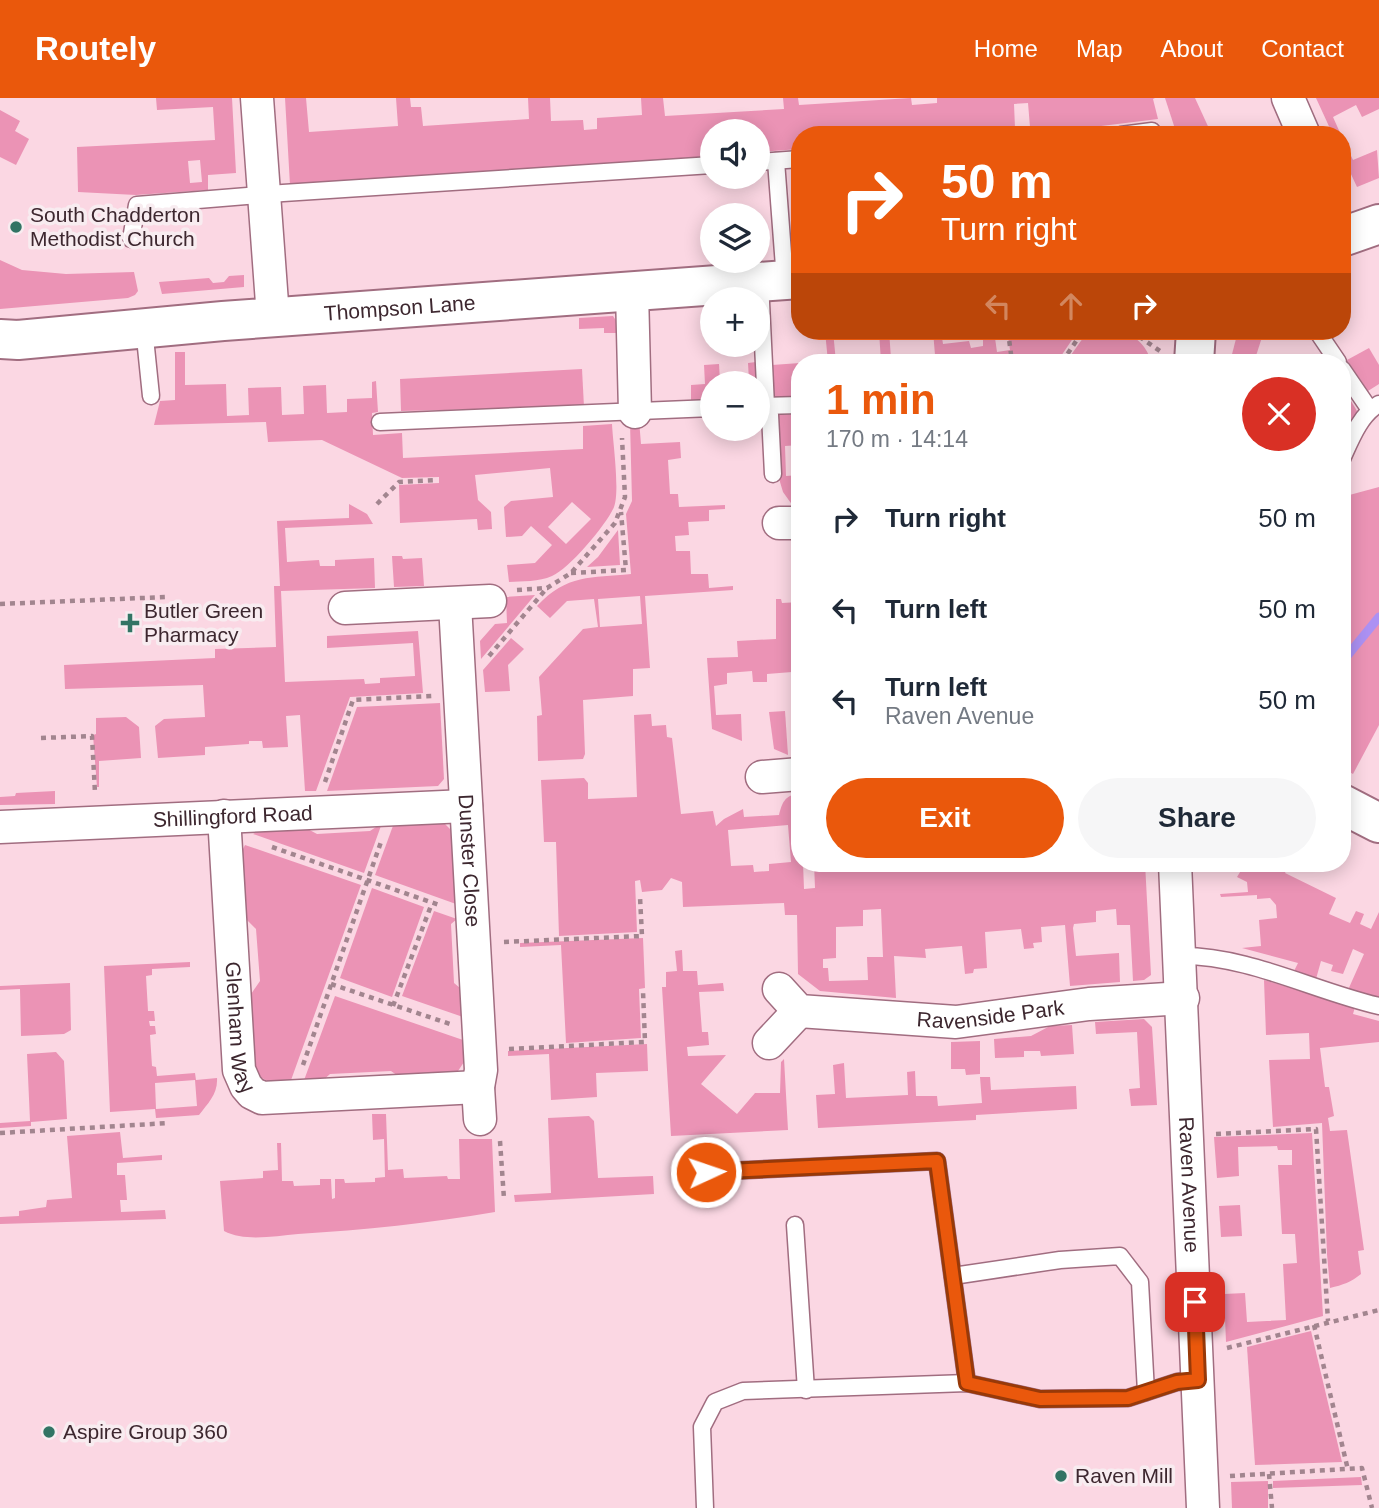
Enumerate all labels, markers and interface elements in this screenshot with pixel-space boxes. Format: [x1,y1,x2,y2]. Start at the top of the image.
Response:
text: Routely [35,30,156,67]
text: Home [974,35,1038,62]
text: Map [1076,35,1123,62]
text: About [1161,35,1223,62]
text: Contact [1261,35,1344,62]
map controls [700,119,770,441]
button: sound [700,119,770,189]
icon: right [826,154,917,245]
text: 50 m [941,154,1053,208]
place label: South Chadderton Methodist Church [30,203,200,250]
button: layers [700,203,770,273]
text: Turn right [941,211,1077,247]
marker: South Chadderton Methodist Church [8,219,24,235]
button: + [700,287,770,357]
icon: left [979,287,1017,325]
icon: ahead [1052,287,1090,325]
icon: right [1125,287,1163,325]
street label: Thompson Lane [323,291,476,325]
button: − [700,371,770,441]
text: 1 min [826,376,936,423]
button: close [1242,377,1316,451]
text: 170 m · 14:14 [826,426,968,452]
icon: right [826,500,864,538]
text: Turn right [885,503,1006,533]
text: 50 m [1258,503,1316,533]
icon: left [826,591,864,629]
text: Turn left [885,594,987,624]
text: 50 m [1258,594,1316,624]
place label: Butler Green Pharmacy [144,599,263,646]
marker: Butler Green Pharmacy [122,615,138,631]
text: Turn left [885,672,987,702]
icon: left [826,682,864,720]
text: 50 m [1258,685,1316,715]
text: Raven Avenue [885,703,1034,729]
button: Exit [826,778,1064,858]
button: Share [1078,778,1316,858]
street label: Dunster Close [455,793,485,928]
street label: Shillingford Road [152,801,313,831]
street label: Glenham Way [222,961,260,1098]
street label: Ravenside Park [916,995,1066,1033]
street label: Raven Avenue [1175,1116,1204,1253]
position arrow [669,1135,743,1209]
pin [1165,1272,1225,1332]
icon: arrive [1176,1283,1214,1321]
place label: Aspire Group 360 [63,1420,228,1443]
marker: Aspire Group 360 [41,1424,57,1440]
place label: Raven Mill [1075,1464,1173,1487]
marker: Raven Mill [1053,1468,1069,1484]

